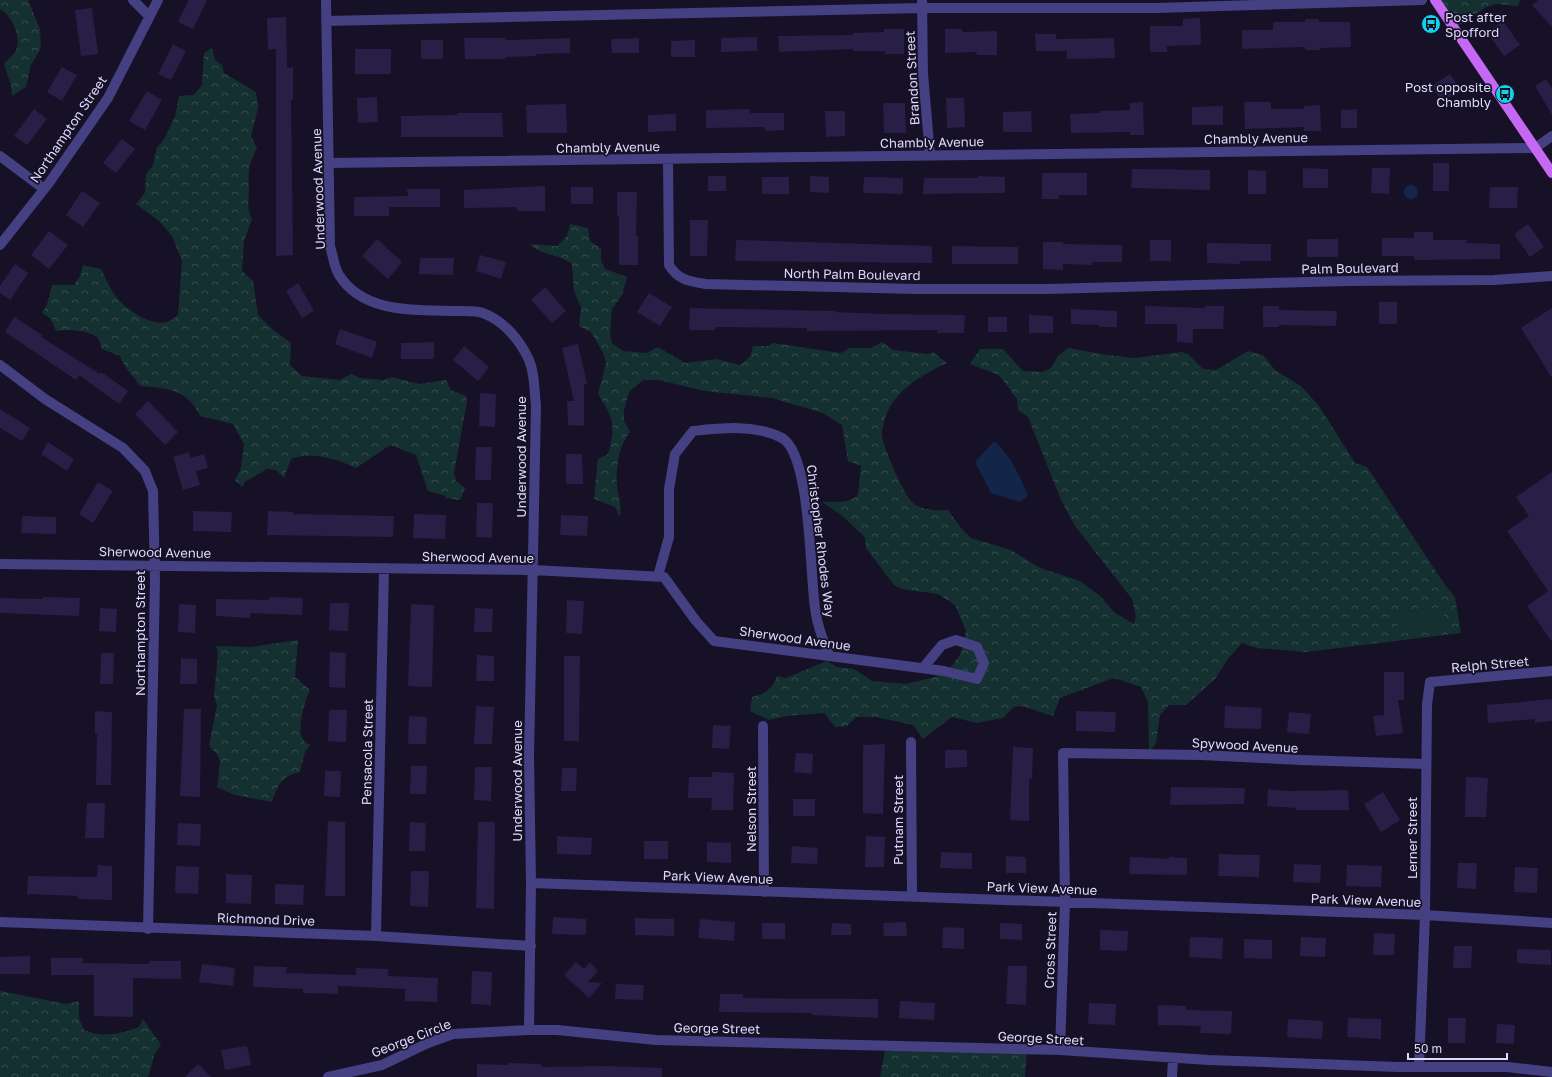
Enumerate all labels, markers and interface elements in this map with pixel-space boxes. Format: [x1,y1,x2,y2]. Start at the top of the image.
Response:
place label: Post after Spofford [1445,9,1507,40]
bus stop icon: Post after Spofford [1420,13,1442,35]
street label: Brandon Street [902,30,922,126]
street label: Northampton Street [26,72,110,186]
place label: Post opposite Chambly [1405,79,1492,110]
bus stop icon: Post opposite Chambly [1494,83,1516,105]
street label: Underwood Avenue [308,128,328,250]
street label: Chambly Avenue [1204,129,1308,147]
street label: Chambly Avenue [880,133,984,151]
street label: Chambly Avenue [556,138,660,156]
street label: Palm Boulevard [1301,259,1399,277]
street label: North Palm Boulevard [783,265,921,283]
street label: Underwood Avenue [513,396,529,518]
street label: Christopher Rhodes Way [804,464,838,619]
street label: Sherwood Avenue [99,543,211,561]
street label: Sherwood Avenue [422,548,534,566]
street label: Northampton Street [132,570,148,696]
street label: Sherwood Avenue [738,622,852,654]
street label: Relph Street [1450,653,1530,675]
street label: Pensacola Street [358,699,376,805]
street label: Underwood Avenue [509,720,525,842]
street label: Spywood Avenue [1191,734,1299,756]
street label: Nelson Street [743,766,759,852]
street label: Putnam Street [890,775,906,865]
street label: Lerner Street [1404,797,1420,879]
street label: Park View Avenue [662,867,774,887]
street label: Park View Avenue [986,878,1098,898]
street label: Park View Avenue [1310,890,1422,910]
street label: Richmond Drive [217,909,315,929]
street label: Cross Street [1041,911,1059,989]
street label: George Circle [369,1015,453,1061]
street label: George Street [674,1019,760,1037]
street label: George Street [997,1028,1085,1048]
scale bar [1408,1035,1507,1061]
text: 50 m [1414,1041,1442,1056]

